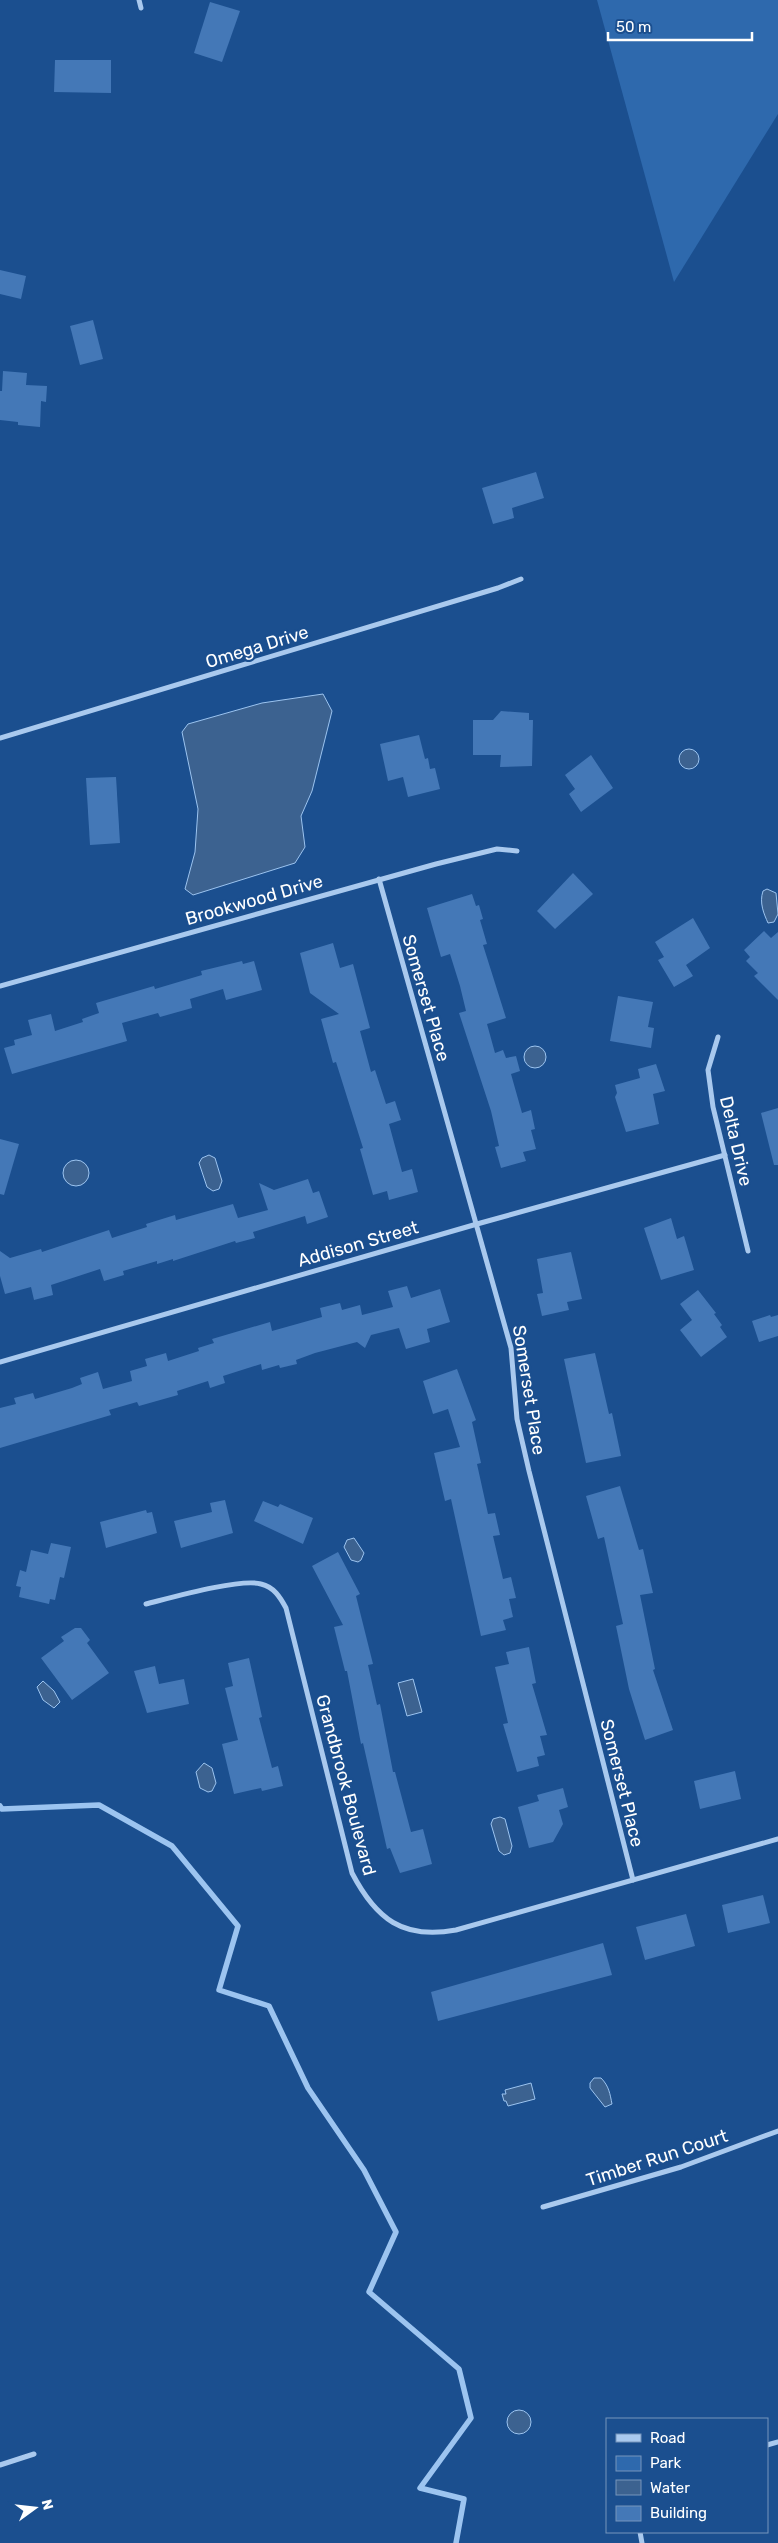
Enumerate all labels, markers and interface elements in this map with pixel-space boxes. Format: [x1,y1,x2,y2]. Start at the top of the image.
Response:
scale bar [608,10,752,42]
text: 50 m [616,18,651,36]
street label: Omega Drive [203,621,311,673]
street label: Brookwood Drive [183,870,325,930]
street label: Somerset Place [397,932,455,1064]
street label: Delta Drive [715,1094,757,1188]
street label: Addison Street [295,1216,421,1272]
street label: Somerset Place [508,1324,550,1456]
street label: Grandbrook Boulevard [311,1692,381,1878]
street label: Somerset Place [595,1717,649,1849]
street label: Timber Run Court [584,2125,730,2191]
legend [606,2418,768,2533]
text: Road [650,2429,686,2447]
text: Park [650,2454,681,2472]
text: Water [650,2479,690,2497]
north arrow [10,2483,60,2533]
text: N [38,2498,57,2512]
text: Building [650,2504,707,2522]

